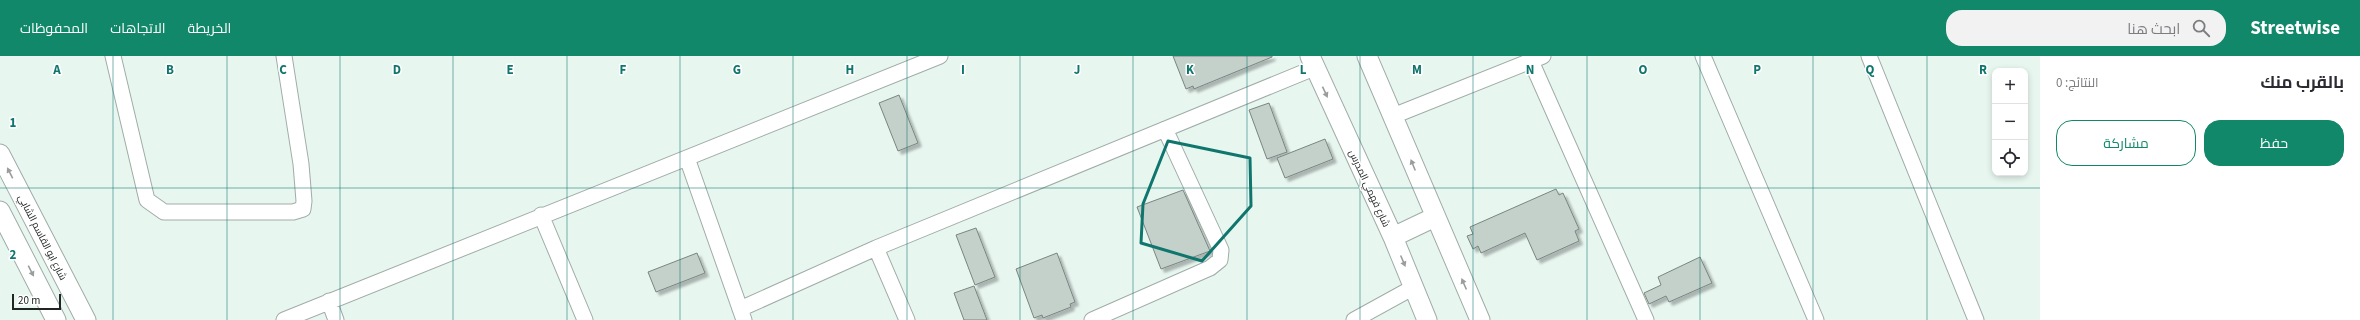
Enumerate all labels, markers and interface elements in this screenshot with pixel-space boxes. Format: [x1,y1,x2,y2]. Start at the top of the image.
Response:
search box [1946,10,2226,46]
text: Streetwise [2250,15,2340,42]
icon: search [2190,17,2212,39]
text: المحفوظات [20,19,88,39]
text: الاتجاهات [110,19,166,39]
text: الخريطة [188,19,231,39]
text: ابحث هنا [2127,19,2180,40]
text: A [52,61,61,79]
text: B [166,61,174,79]
text: C [279,61,287,79]
text: D [393,61,401,79]
text: E [506,61,514,79]
text: F [620,61,627,79]
text: G [733,61,741,79]
text: H [846,61,854,79]
text: I [961,61,965,79]
text: J [1074,61,1080,79]
text: K [1186,61,1195,79]
text: L [1300,61,1307,79]
text: M [1412,61,1422,79]
text: N [1526,61,1534,79]
text: O [1639,61,1648,79]
text: P [1753,61,1761,79]
text: Q [1866,61,1875,79]
text: R [1979,61,1987,79]
map controls [1992,68,2028,176]
button: + [1992,68,2028,104]
text: بالقرب منك [2260,71,2344,95]
text: النتائج: 0 [2056,74,2099,92]
one-way arrow [1322,86,1328,97]
button: − [1992,104,2028,140]
text: 1 [10,114,17,132]
button: مشاركة [2056,120,2196,166]
button: حفظ [2204,120,2344,166]
button: locate [1992,140,2028,176]
street label: شارع فهمي المدرس [1345,147,1393,229]
one-way arrow [1410,158,1416,170]
one-way arrow [7,168,13,179]
street label: شارع ابو القاسم الشابي [14,192,70,283]
text: 2 [10,246,17,264]
one-way arrow [1400,255,1406,266]
one-way arrow [28,265,34,276]
one-way arrow [1461,279,1467,290]
scale bar [12,292,61,311]
text: 20 m [18,293,40,308]

